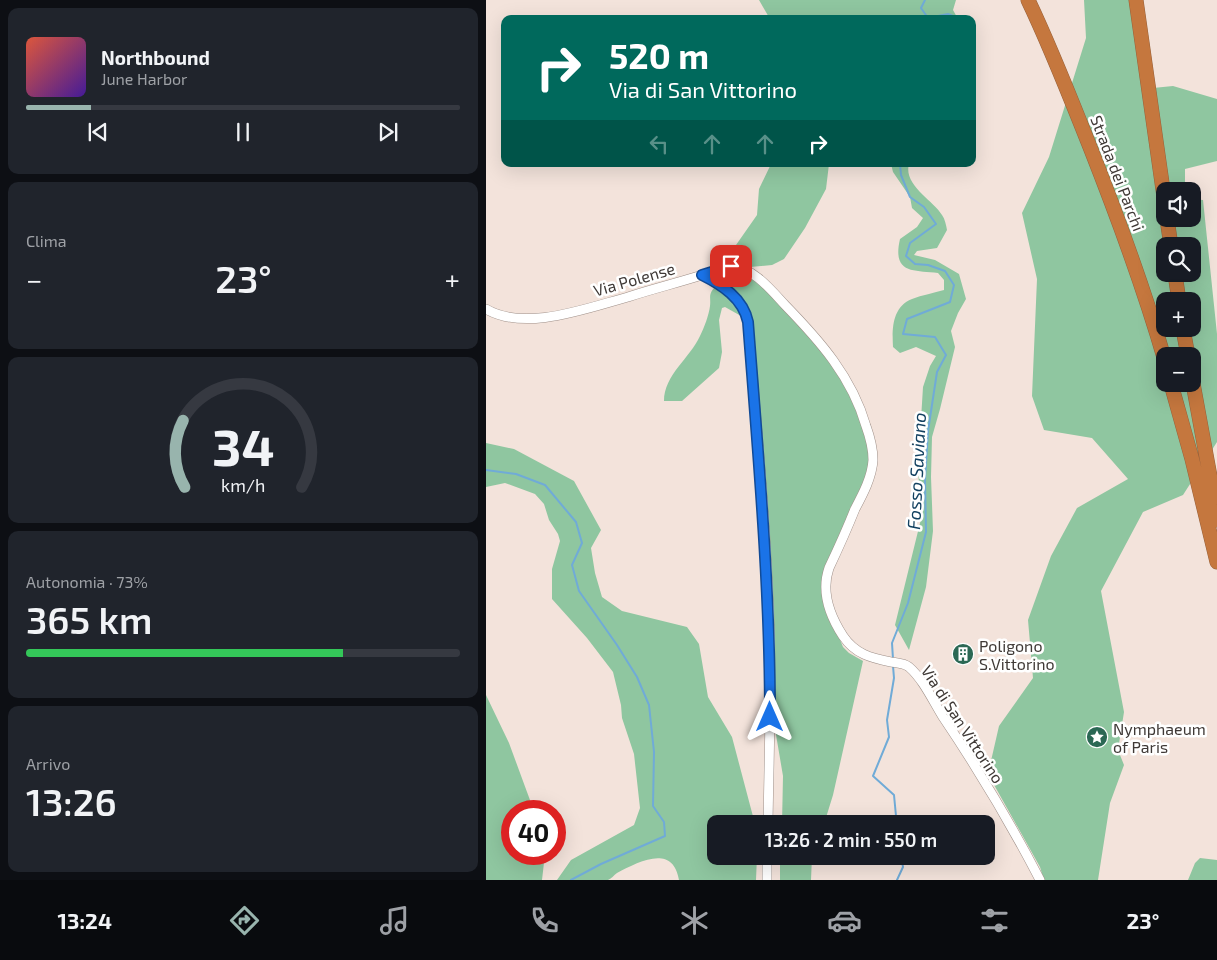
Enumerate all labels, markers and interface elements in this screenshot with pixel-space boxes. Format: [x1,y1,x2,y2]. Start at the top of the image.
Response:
text: 520 m [609,34,709,76]
icon: right [526,35,591,100]
text: Northbound [101,46,210,69]
text: June Harbor [101,69,188,88]
text: Via di San Vittorino [609,76,797,102]
street label: Strada dei Parchi [1087,112,1149,234]
icon: previous [84,118,112,146]
icon: pause [229,118,257,146]
icon: next [374,118,402,146]
icon: left [645,130,673,158]
icon: ahead [698,130,726,158]
icon: ahead [751,130,779,158]
icon: right [804,130,832,158]
map controls [1156,182,1201,392]
button: sound [1156,182,1201,227]
text: Clima [26,231,67,250]
button: search [1156,237,1201,282]
pin [710,245,752,287]
icon: arrive [717,252,745,280]
text: 23° [215,255,272,301]
street label: Via Polense [591,258,677,300]
text: − [26,262,42,296]
text: + [445,262,460,296]
button: + [1156,292,1201,337]
button: − [1156,347,1201,392]
water label: Fosso Saviano [902,412,930,530]
text: 34 [212,414,274,476]
text: km/h [221,474,265,496]
text: Autonomia · 73% [26,572,148,591]
text: 365 km [26,596,152,642]
place label: Poligono S.Vittorino [979,636,1055,673]
building icon: Poligono S.Vittorino [951,642,975,666]
street label: Via di San Vittorino [918,661,1008,787]
position arrow [743,690,795,742]
place label: Nymphaeum of Paris [1113,719,1206,756]
place icon: Nymphaeum of Paris [1085,725,1109,749]
text: Arrivo [26,754,70,773]
text: 13:26 [26,778,117,824]
speed limit sign: 40 [501,800,566,865]
text: 13:26 · 2 min · 550 m [765,828,937,851]
icon: directions [227,903,262,938]
icon: music [377,903,412,938]
icon: phone [527,903,562,938]
icon: climate [677,903,712,938]
icon: car [827,903,862,938]
icon: filters [977,903,1012,938]
text: 13:24 [57,907,112,933]
text: 23° [1127,907,1159,933]

